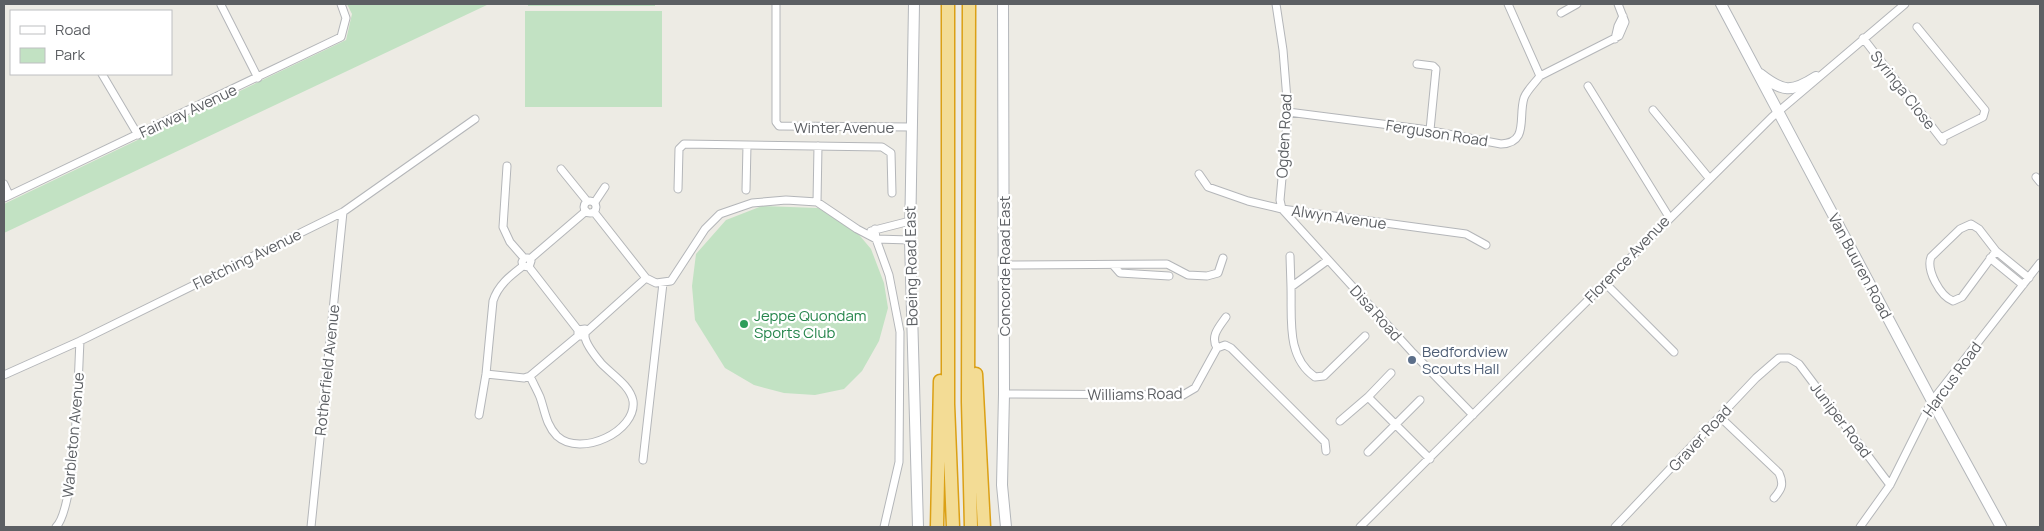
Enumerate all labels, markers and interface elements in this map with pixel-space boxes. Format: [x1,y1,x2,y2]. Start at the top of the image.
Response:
legend [10,10,172,75]
text: Road [55,19,91,40]
text: Park [55,44,85,65]
street label: Syringa Close [1866,46,1941,134]
street label: Fairway Avenue [136,79,241,143]
street label: Ogden Road [1271,93,1297,179]
street label: Ferguson Road [1384,115,1490,151]
street label: Winter Avenue [794,117,894,138]
street label: Concorde Road East [994,196,1015,336]
street label: Alwyn Avenue [1290,200,1388,234]
street label: Boeing Road East [899,206,923,326]
street label: Van Buuren Road [1823,209,1897,323]
street label: Florence Avenue [1580,211,1674,307]
street label: Fletching Avenue [189,224,305,294]
street label: Disa Road [1345,281,1407,345]
street label: Rotherfield Avenue [310,303,344,437]
place label: Jeppe Quondam Sports Club [754,305,866,343]
marker: Jeppe Quondam Sports Club [738,318,750,330]
street label: Harcus Road [1918,337,1986,421]
place label: Bedfordview Scouts Hall [1422,341,1508,379]
marker: Bedfordview Scouts Hall [1406,354,1418,366]
street label: Warbleton Avenue [57,371,89,499]
street label: Juniper Road [1806,378,1876,462]
street label: Williams Road [1087,383,1183,405]
street label: Graver Road [1664,400,1736,476]

